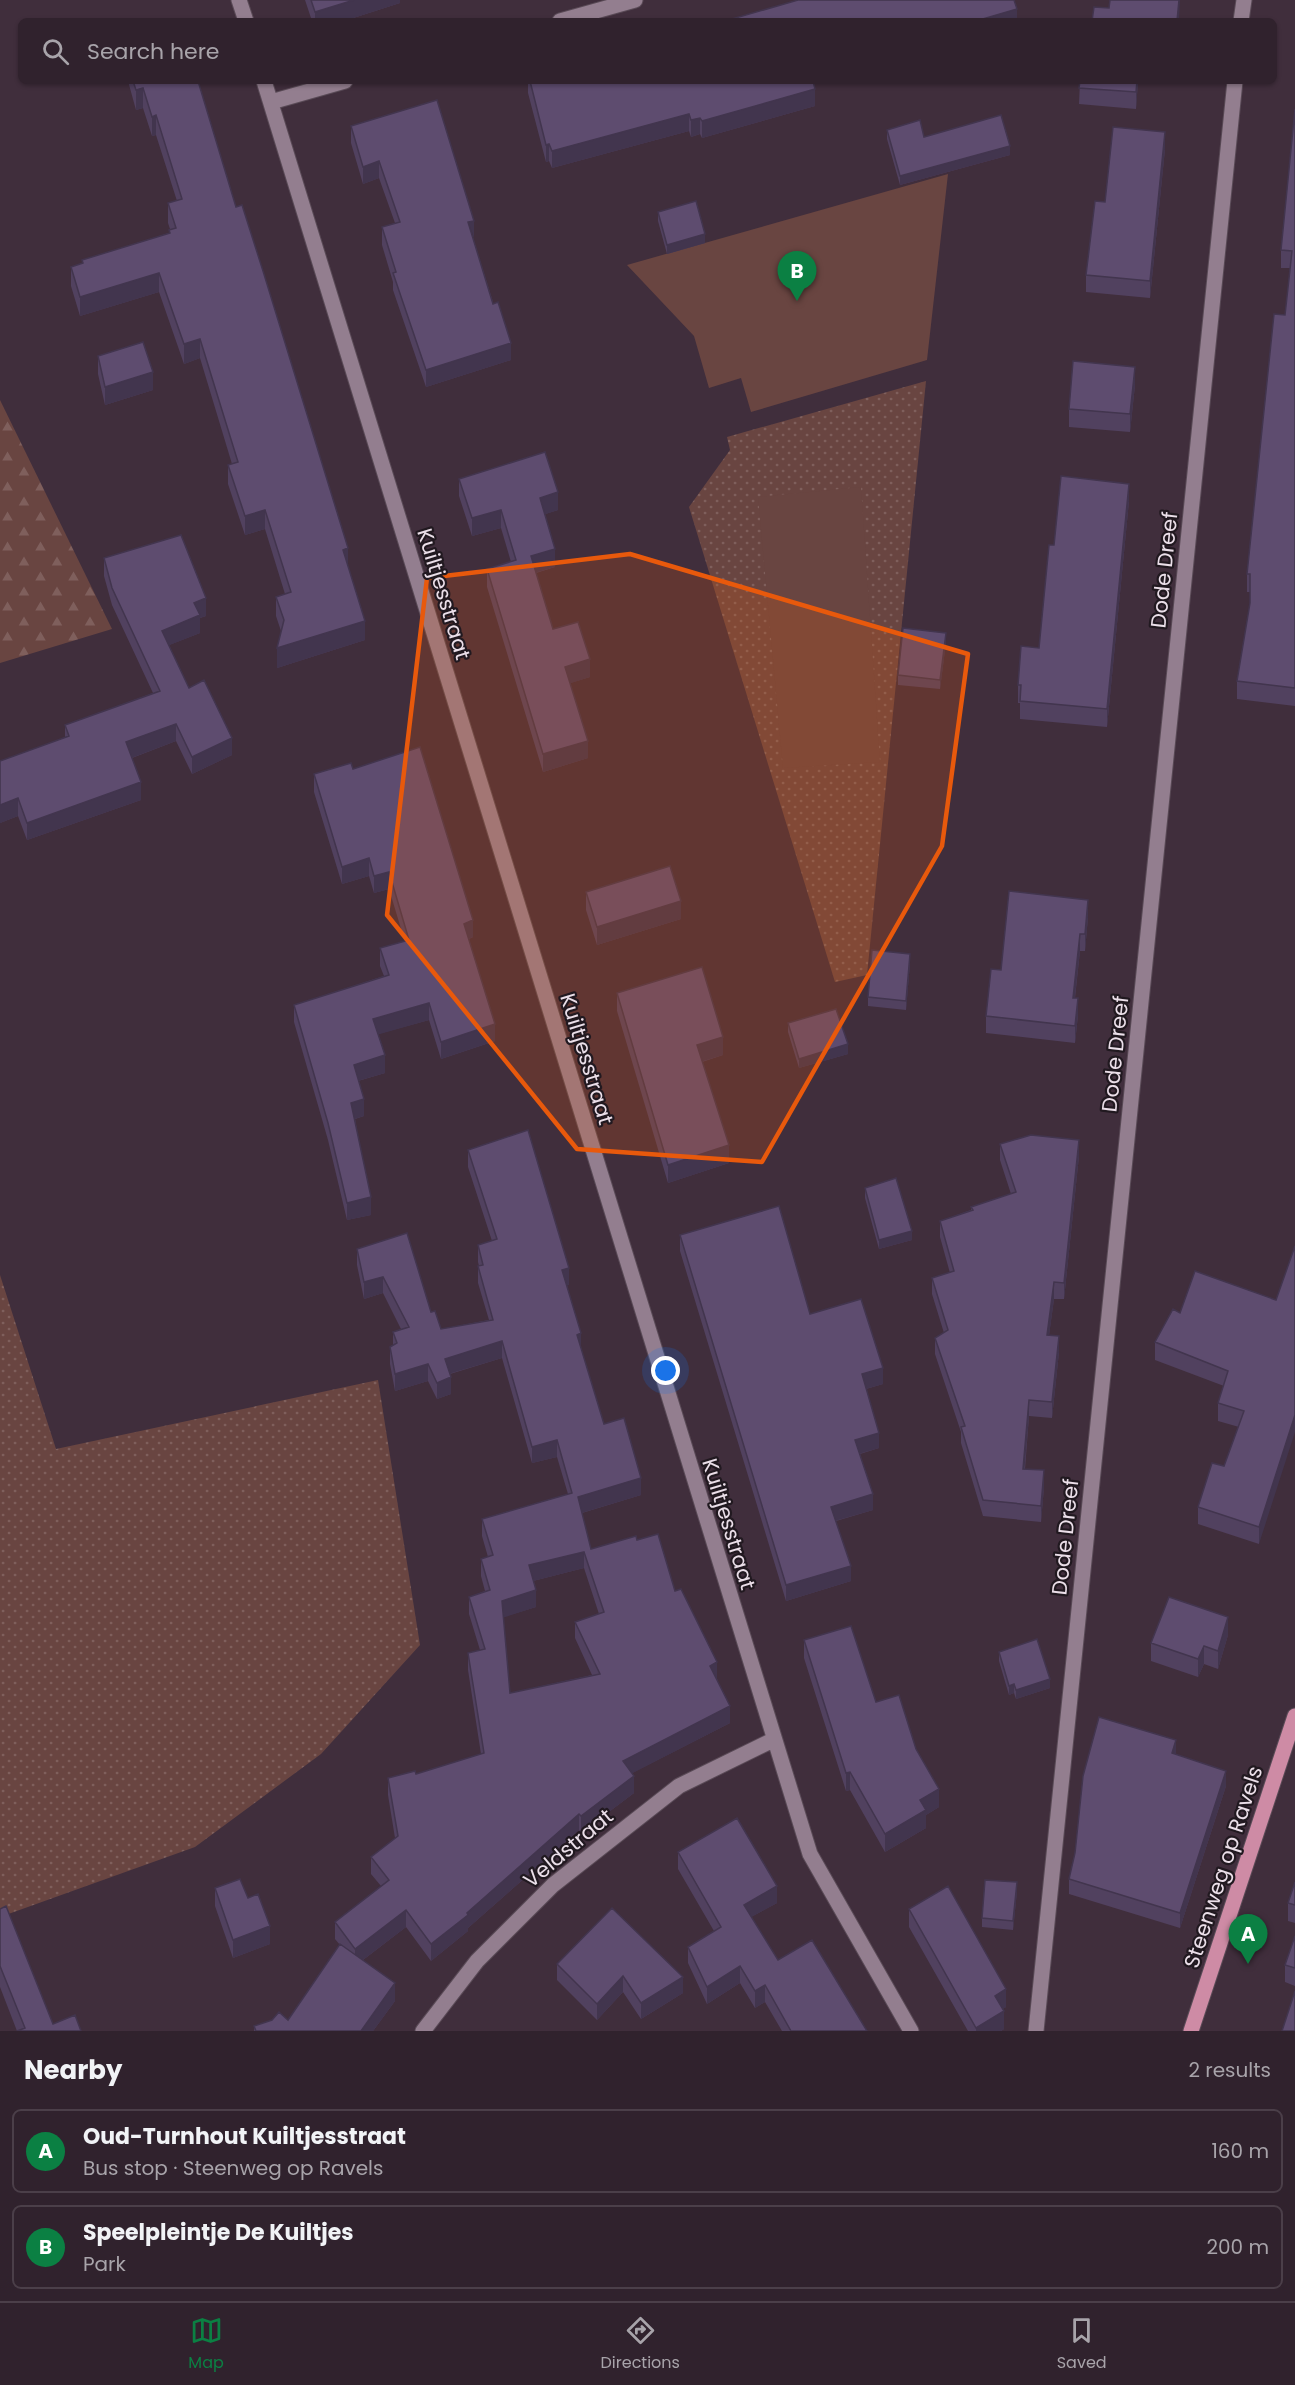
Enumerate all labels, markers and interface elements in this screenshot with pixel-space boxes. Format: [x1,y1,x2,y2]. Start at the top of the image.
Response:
search box [18,18,1277,84]
icon: search [39,35,72,68]
text: Search here [87,36,220,67]
pin: B [778,252,816,301]
street label: Dode Dreef [1143,510,1185,630]
street label: Kuiltjesstraat [410,525,478,663]
street label: Kuiltjesstraat [553,990,621,1128]
street label: Dode Dreef [1094,994,1136,1114]
your location [651,1356,680,1385]
street label: Kuiltjesstraat [695,1455,763,1593]
street label: Dode Dreef [1044,1477,1086,1597]
street label: Steenweg op Ravels [1177,1762,1269,1972]
street label: Veldstraat [517,1802,619,1894]
pin: A [1228,1914,1268,1964]
text: Nearby [24,2052,122,2088]
text: 2 results [1188,2056,1271,2084]
text: Oud-Turnhout Kuiltjesstraat [83,2121,406,2152]
text: A [38,2137,53,2165]
text: 160 m [1211,2137,1269,2165]
text: Bus stop · Steenweg op Ravels [83,2154,383,2182]
text: Speelpleintje De Kuiltjes [83,2217,354,2248]
text: B [39,2233,52,2261]
text: 200 m [1206,2233,1269,2261]
text: Park [83,2250,126,2278]
tab: Map [188,2314,224,2375]
tab: Directions [601,2314,680,2375]
tab: Saved [1057,2314,1107,2375]

